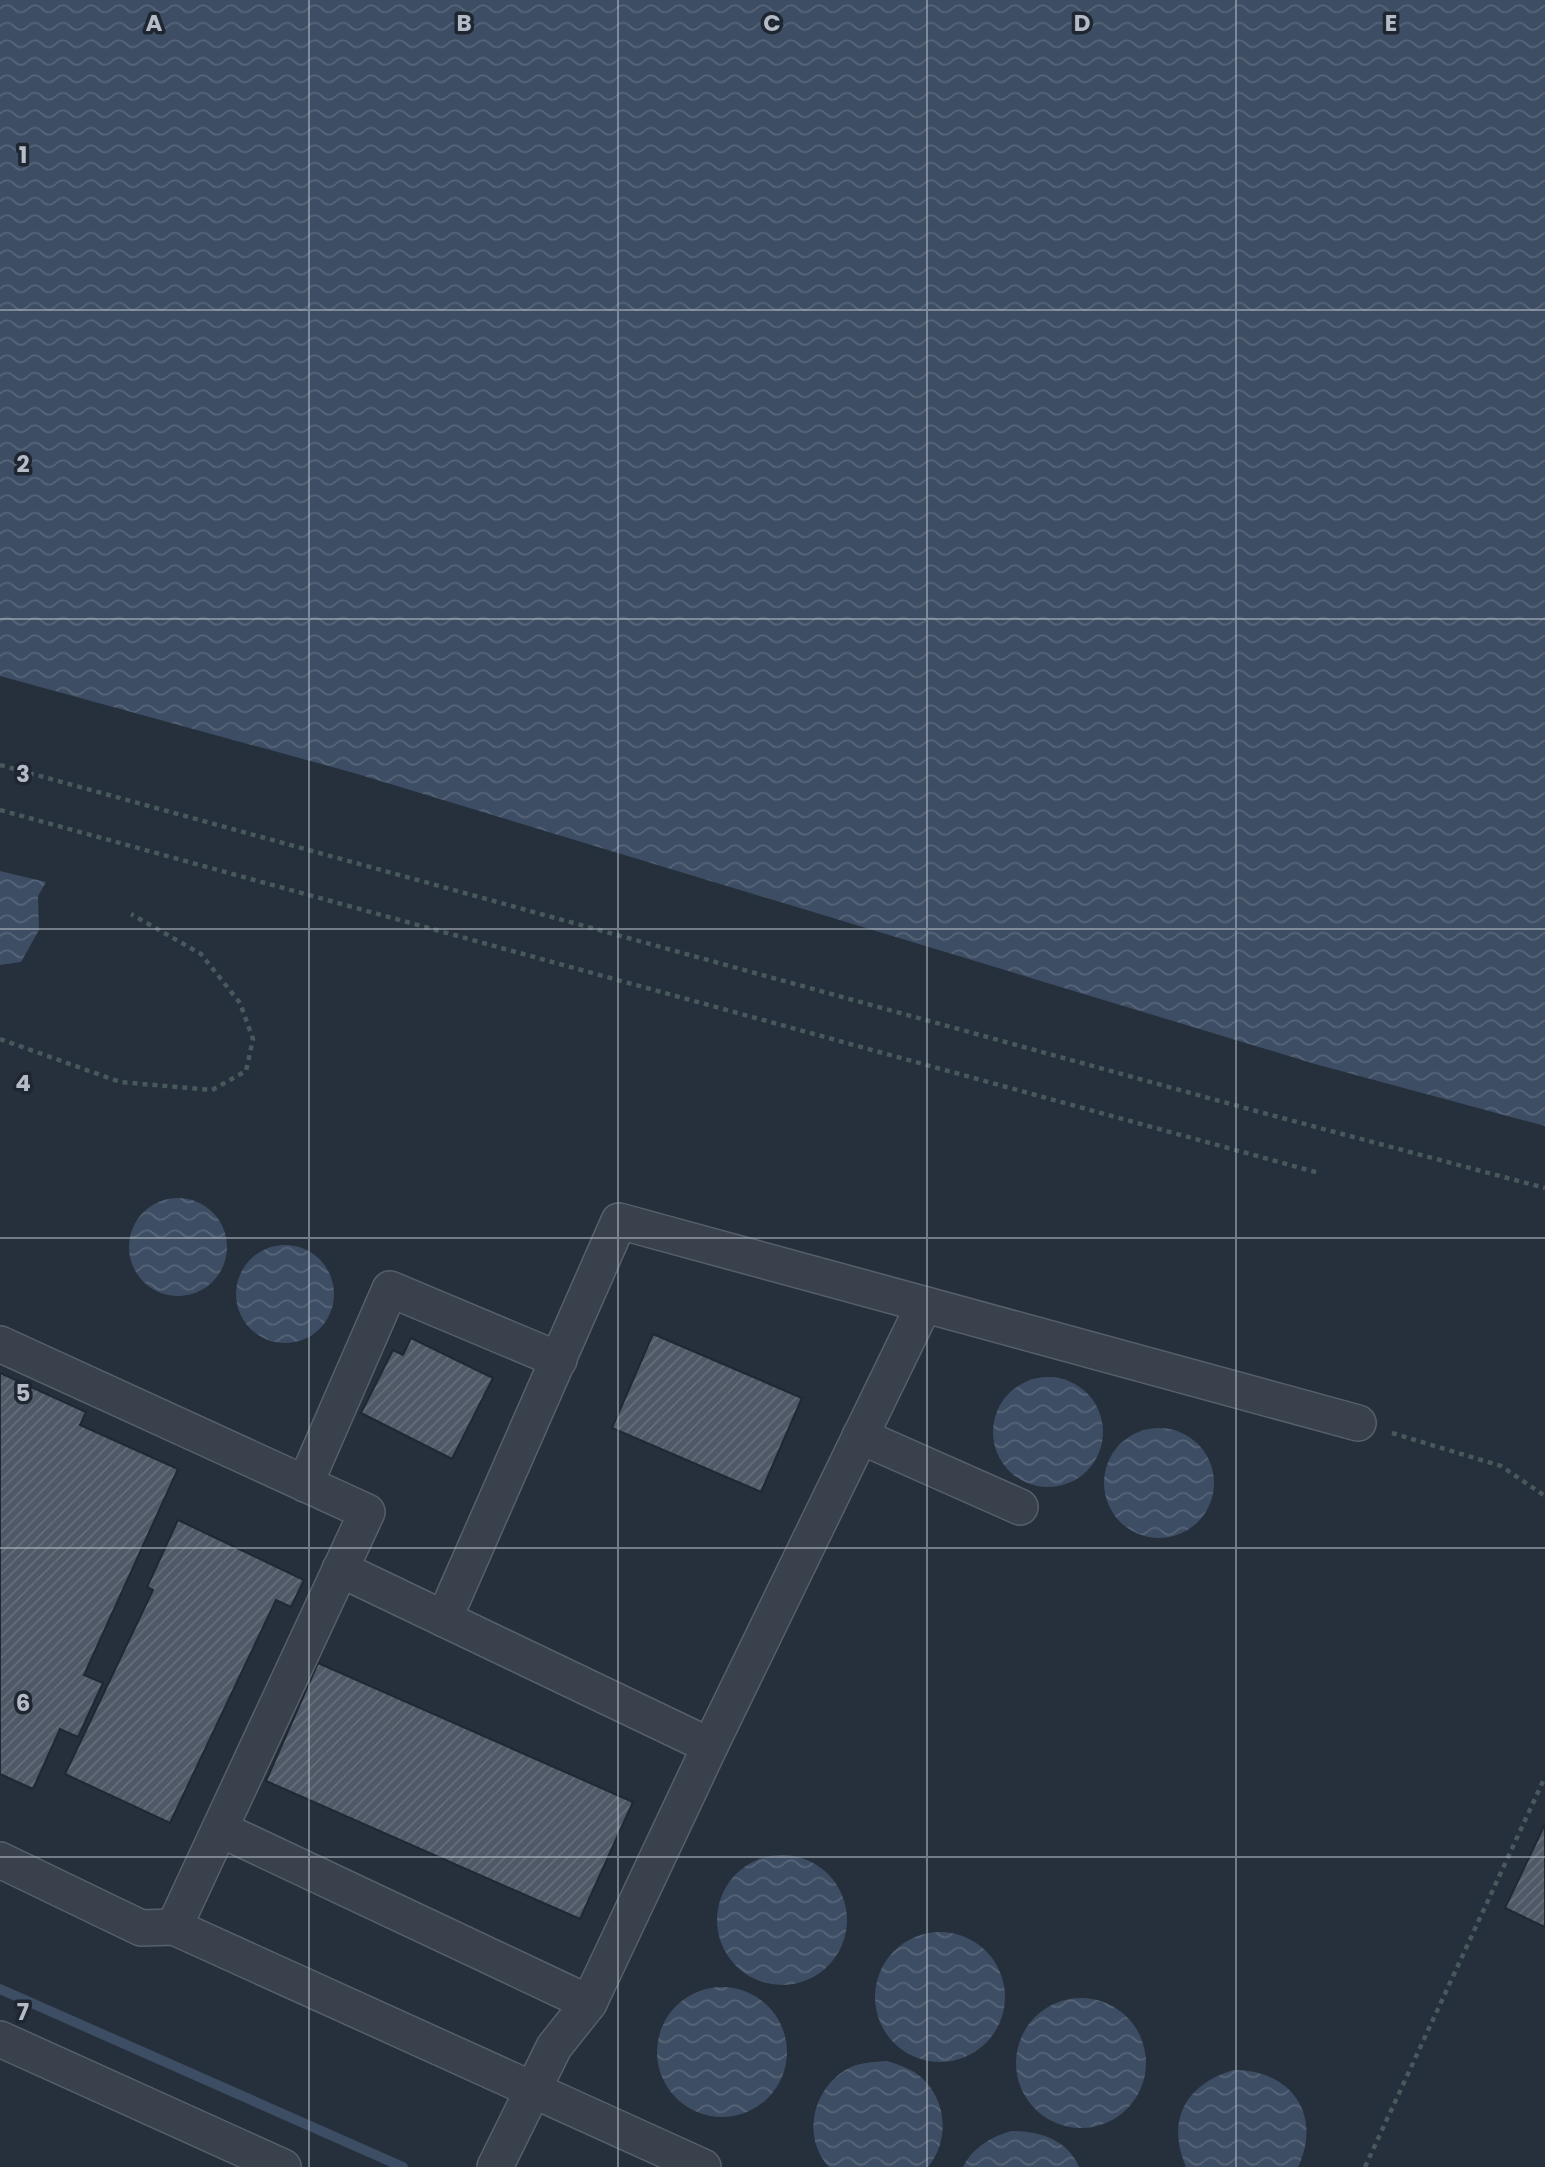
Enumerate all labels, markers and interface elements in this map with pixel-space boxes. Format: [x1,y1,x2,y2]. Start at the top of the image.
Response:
text: A [146,7,163,39]
text: B [456,7,472,39]
text: C [763,7,781,39]
text: D [1074,7,1090,39]
text: E [1385,7,1397,39]
text: 1 [19,139,27,171]
text: 2 [16,448,30,480]
text: 3 [16,758,30,790]
text: 4 [15,1067,31,1099]
text: 5 [16,1377,30,1409]
text: 6 [16,1687,30,1719]
text: 7 [17,1996,29,2028]

